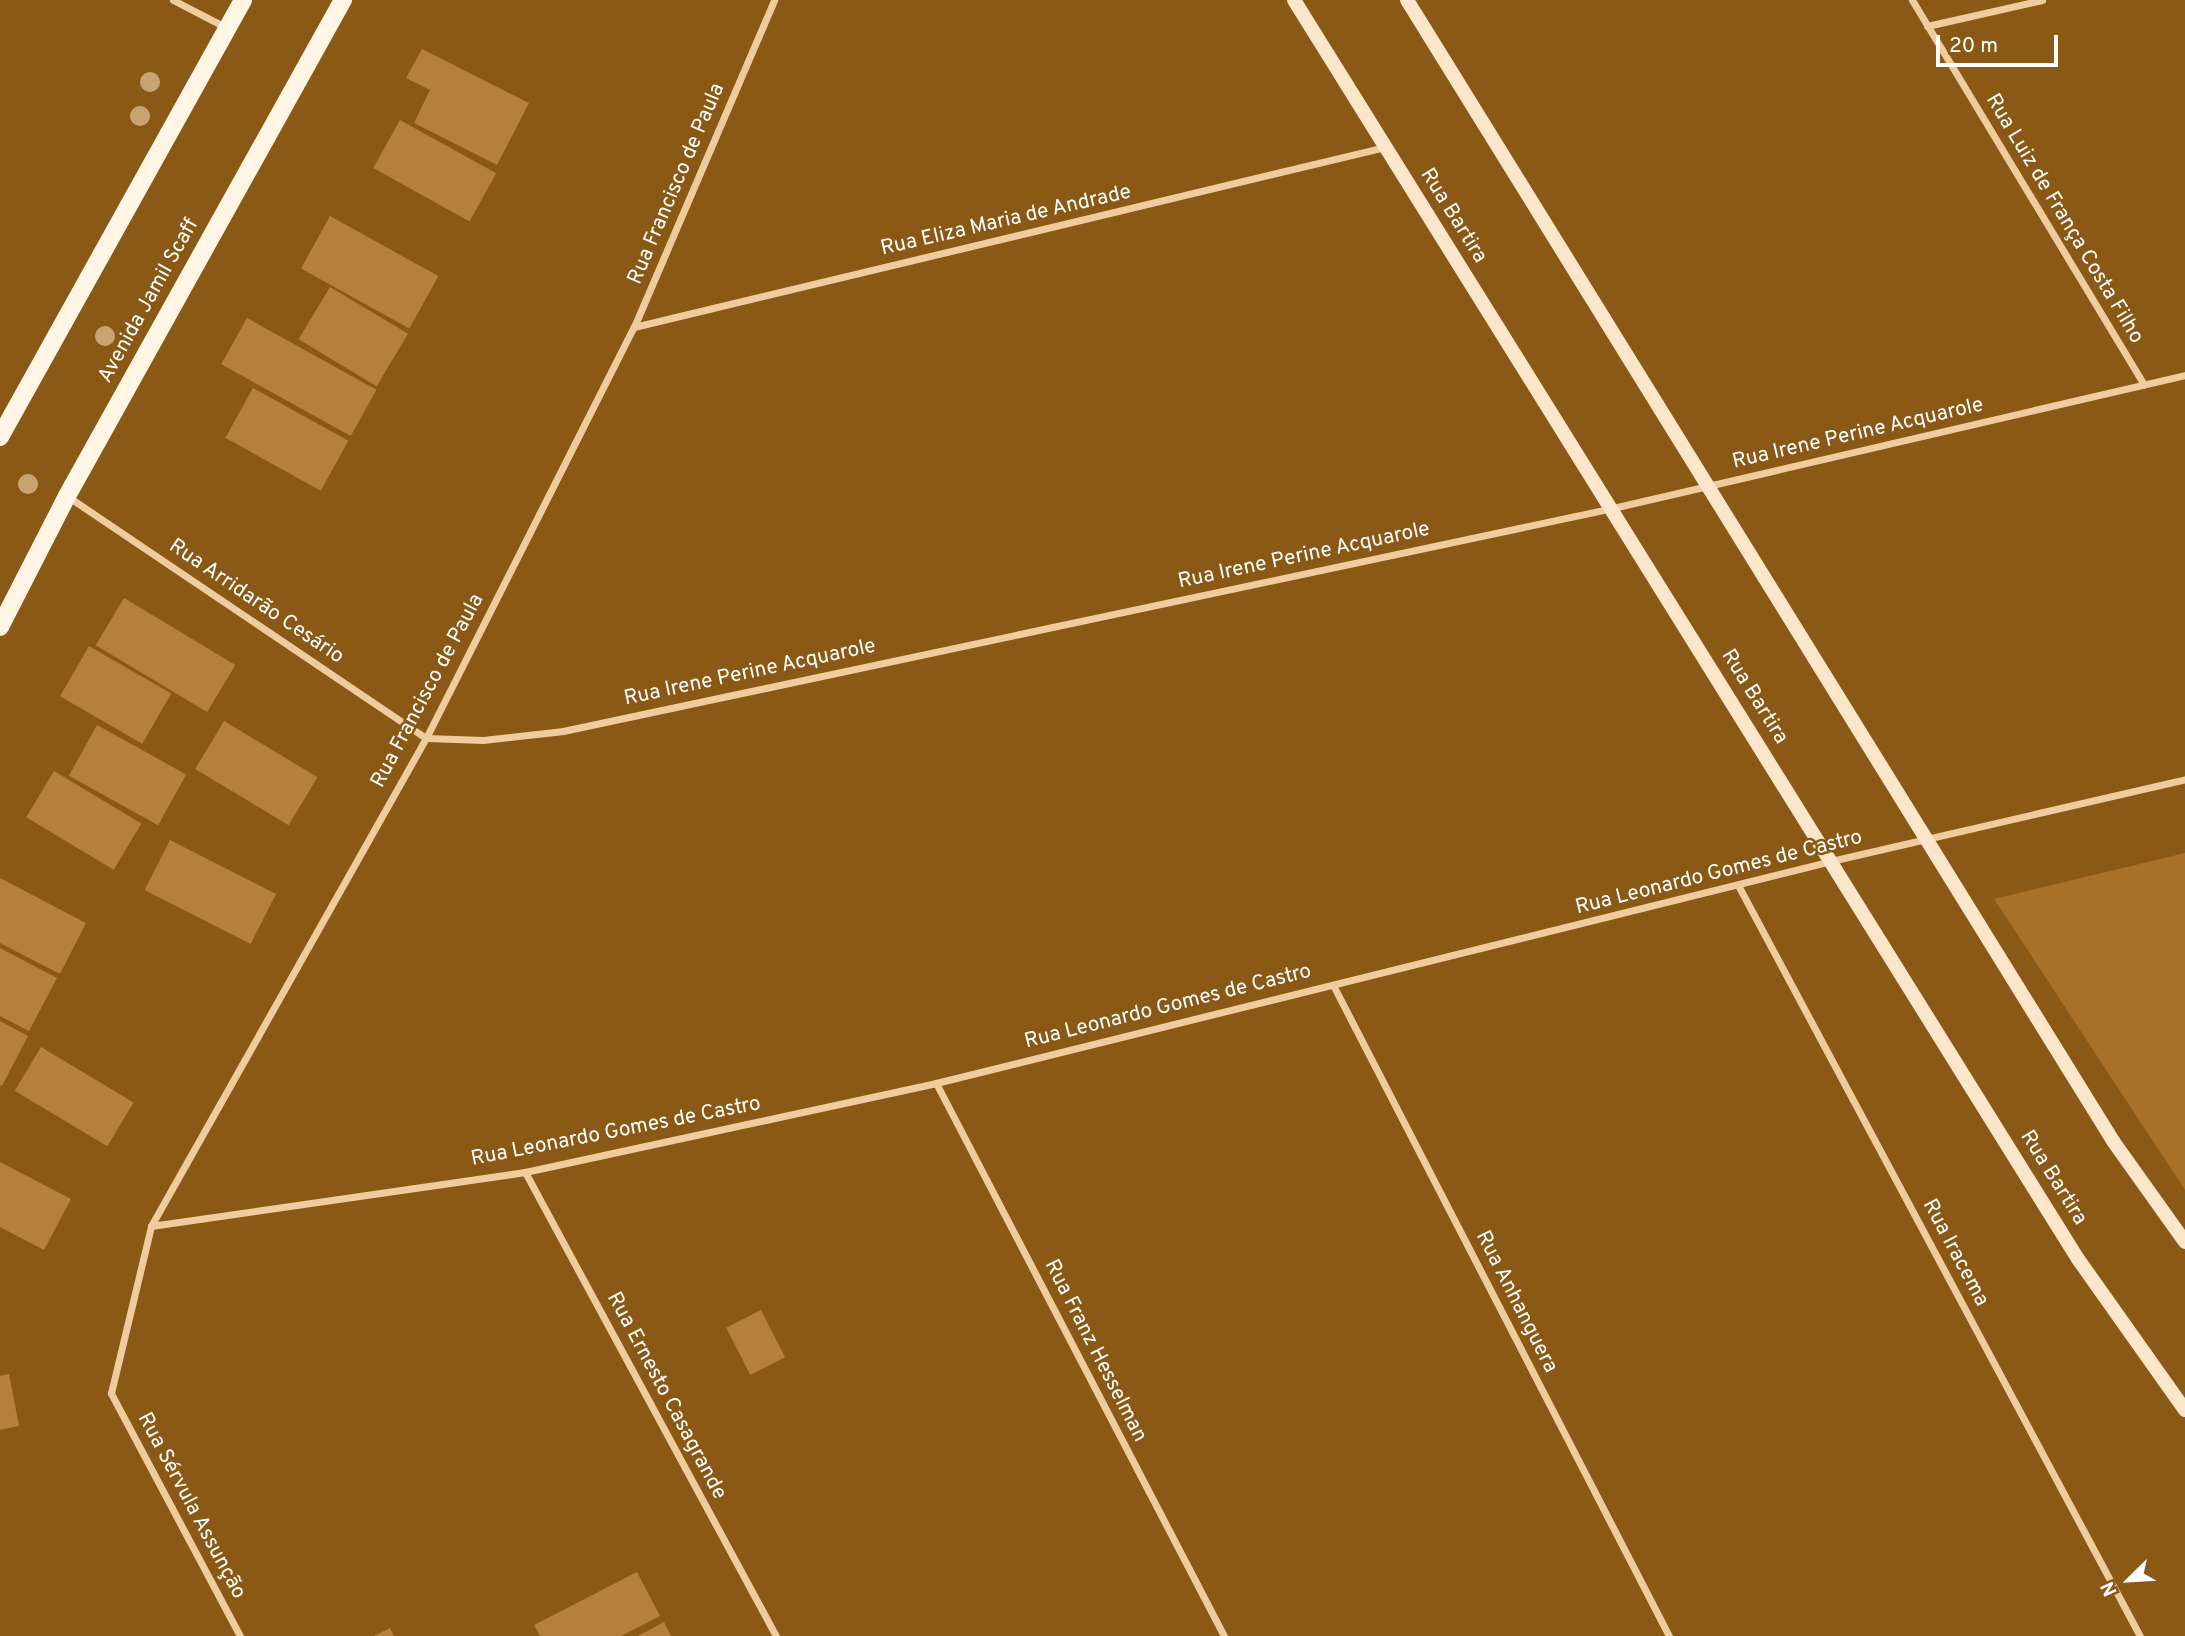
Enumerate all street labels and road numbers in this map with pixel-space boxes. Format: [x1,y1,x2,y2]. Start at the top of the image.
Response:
street label: Rua Francisco de Paula [623,80,731,288]
street label: Rua Luiz de França Costa Filho [1979,90,2149,348]
street label: Rua Bartira [1414,164,1492,268]
street label: Rua Eliza Maria de Andrade [878,180,1134,262]
street label: Avenida Jamil Scaff [93,214,205,388]
street label: Rua Irene Perine Acquarole [1730,393,1986,475]
street label: Rua Irene Perine Acquarole [1175,517,1433,595]
street label: Rua Arridarão Cesário [163,534,349,670]
street label: Rua Francisco de Paula [366,590,490,792]
street label: Rua Irene Perine Acquarole [621,634,879,712]
street label: Rua Bartira [1715,645,1793,749]
street label: Rua Leonardo Gomes de Castro [1573,825,1865,921]
street label: Rua Leonardo Gomes de Castro [1022,959,1314,1055]
street label: Rua Leonardo Gomes de Castro [469,1092,763,1172]
street label: Rua Bartira [2014,1126,2092,1230]
street label: Rua Iracema [1916,1195,1994,1311]
street label: Rua Anhanguera [1469,1226,1563,1378]
street label: Rua Franz Hesselman [1038,1256,1152,1446]
street label: Rua Ernesto Casagrande [601,1288,731,1504]
street label: Rua Sérvula Assunção [131,1408,251,1604]

